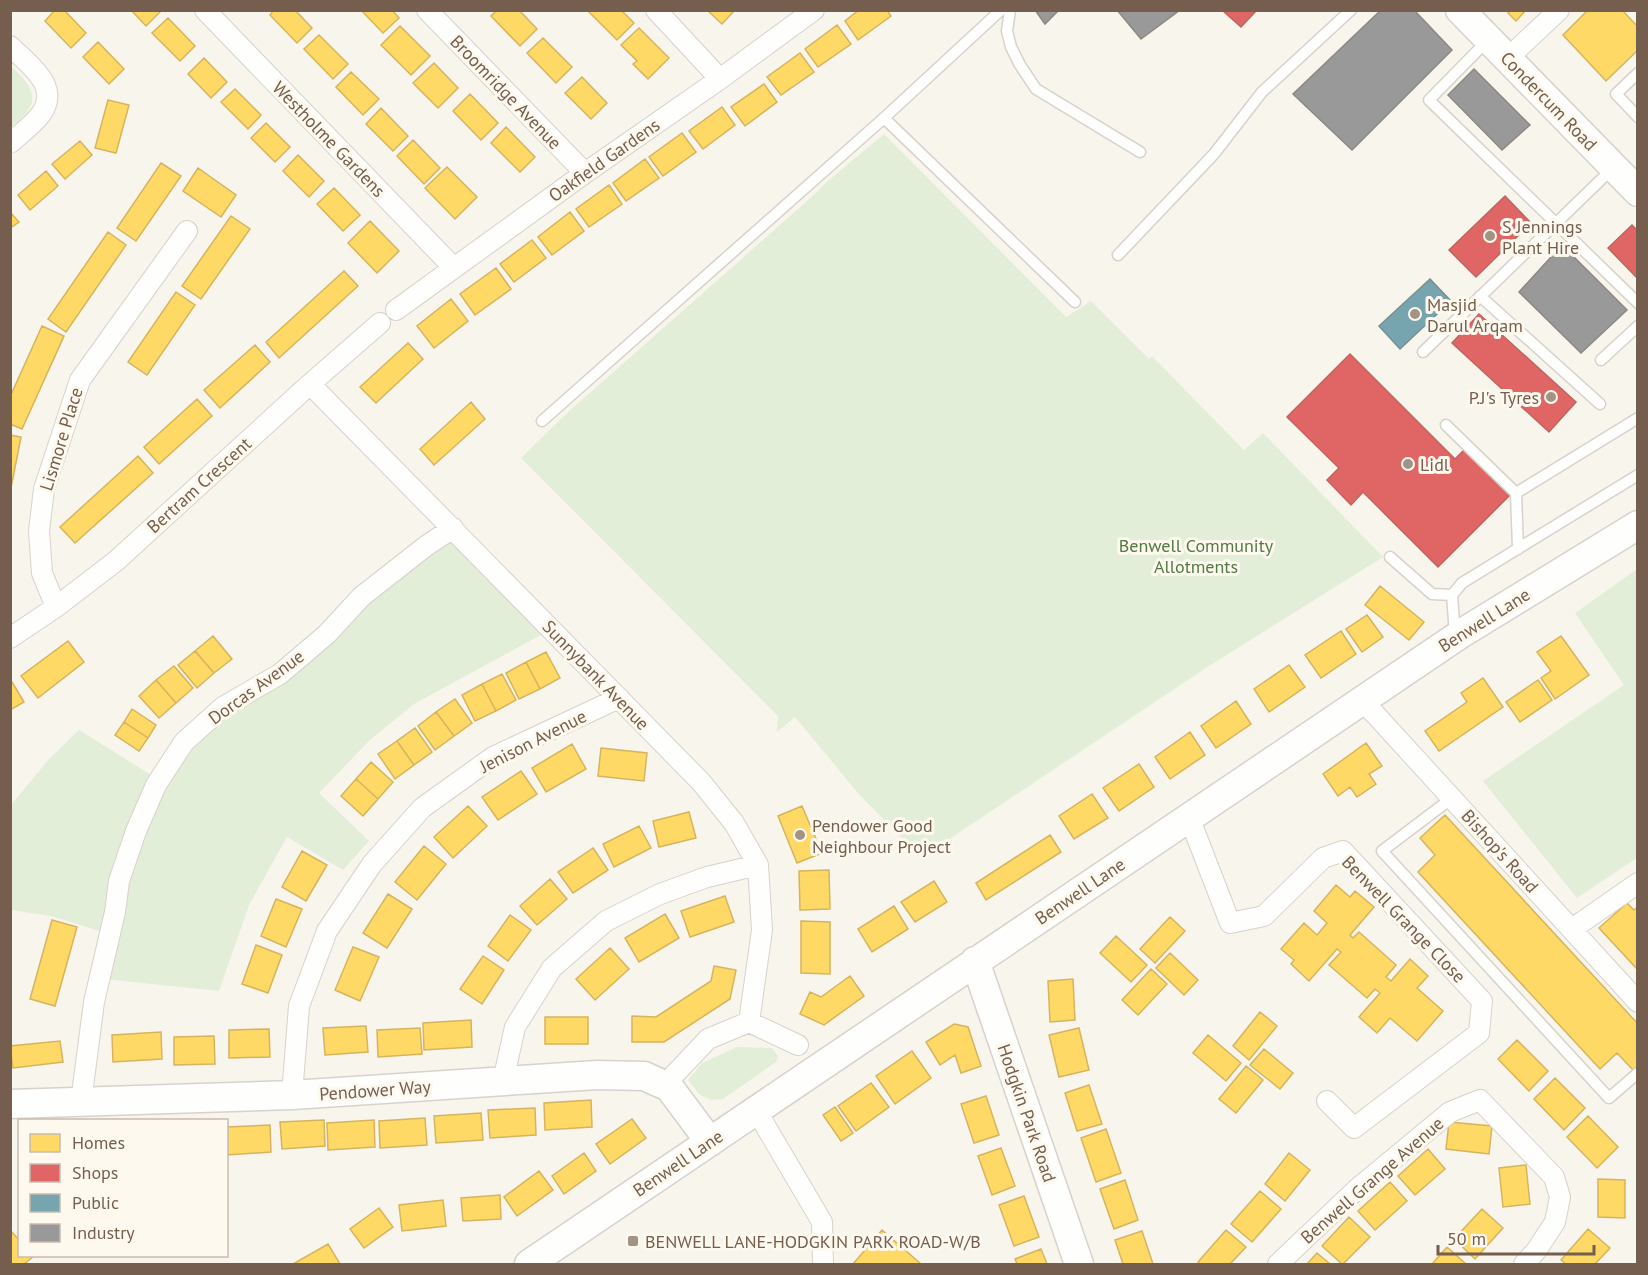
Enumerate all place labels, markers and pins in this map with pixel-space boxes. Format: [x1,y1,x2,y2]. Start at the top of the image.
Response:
place label: S Jennings Plant Hire [1502,215,1582,259]
marker: S Jennings Plant Hire [1483,229,1497,243]
place label: Masjid Darul Arqam [1427,293,1523,337]
marker: Masjid Darul Arqam [1408,307,1422,321]
place label: P.J's Tyres [1469,386,1539,409]
marker: P.J's Tyres [1544,390,1558,404]
place label: Lidl [1420,453,1450,476]
marker: Lidl [1401,457,1415,471]
place label: Pendower Good Neighbour Project [812,814,951,858]
marker: Pendower Good Neighbour Project [793,828,807,842]
place label: BENWELL LANE-HODGKIN PARK ROAD-W/B [645,1230,981,1253]
marker: BENWELL LANE-HODGKIN PARK ROAD-W/B [626,1234,640,1248]

